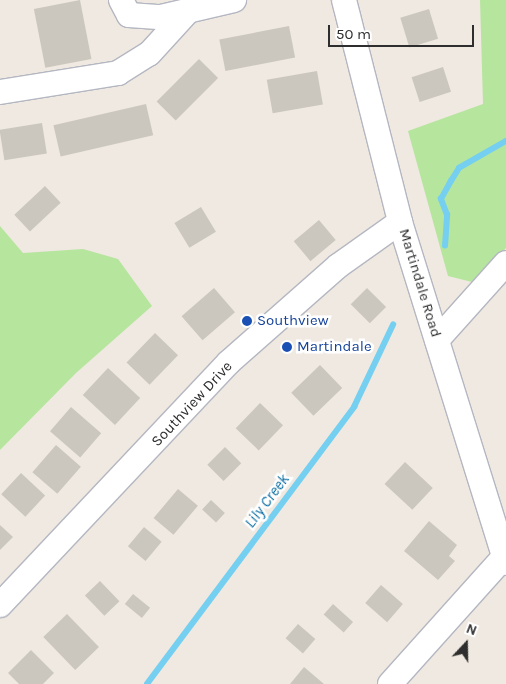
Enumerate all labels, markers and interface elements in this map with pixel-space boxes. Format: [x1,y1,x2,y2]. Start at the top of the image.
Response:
scale bar [331,15,477,47]
text: 50 m [336,25,371,43]
street label: Martindale Road [395,226,445,340]
place label: Southview [257,312,329,330]
marker: Southview [241,315,253,327]
place label: Martindale [297,338,372,356]
marker: Martindale [281,341,293,353]
street label: Southview Drive [148,358,236,450]
water label: Lily Creek [240,470,294,532]
north arrow [441,619,491,669]
text: N [464,620,479,639]

